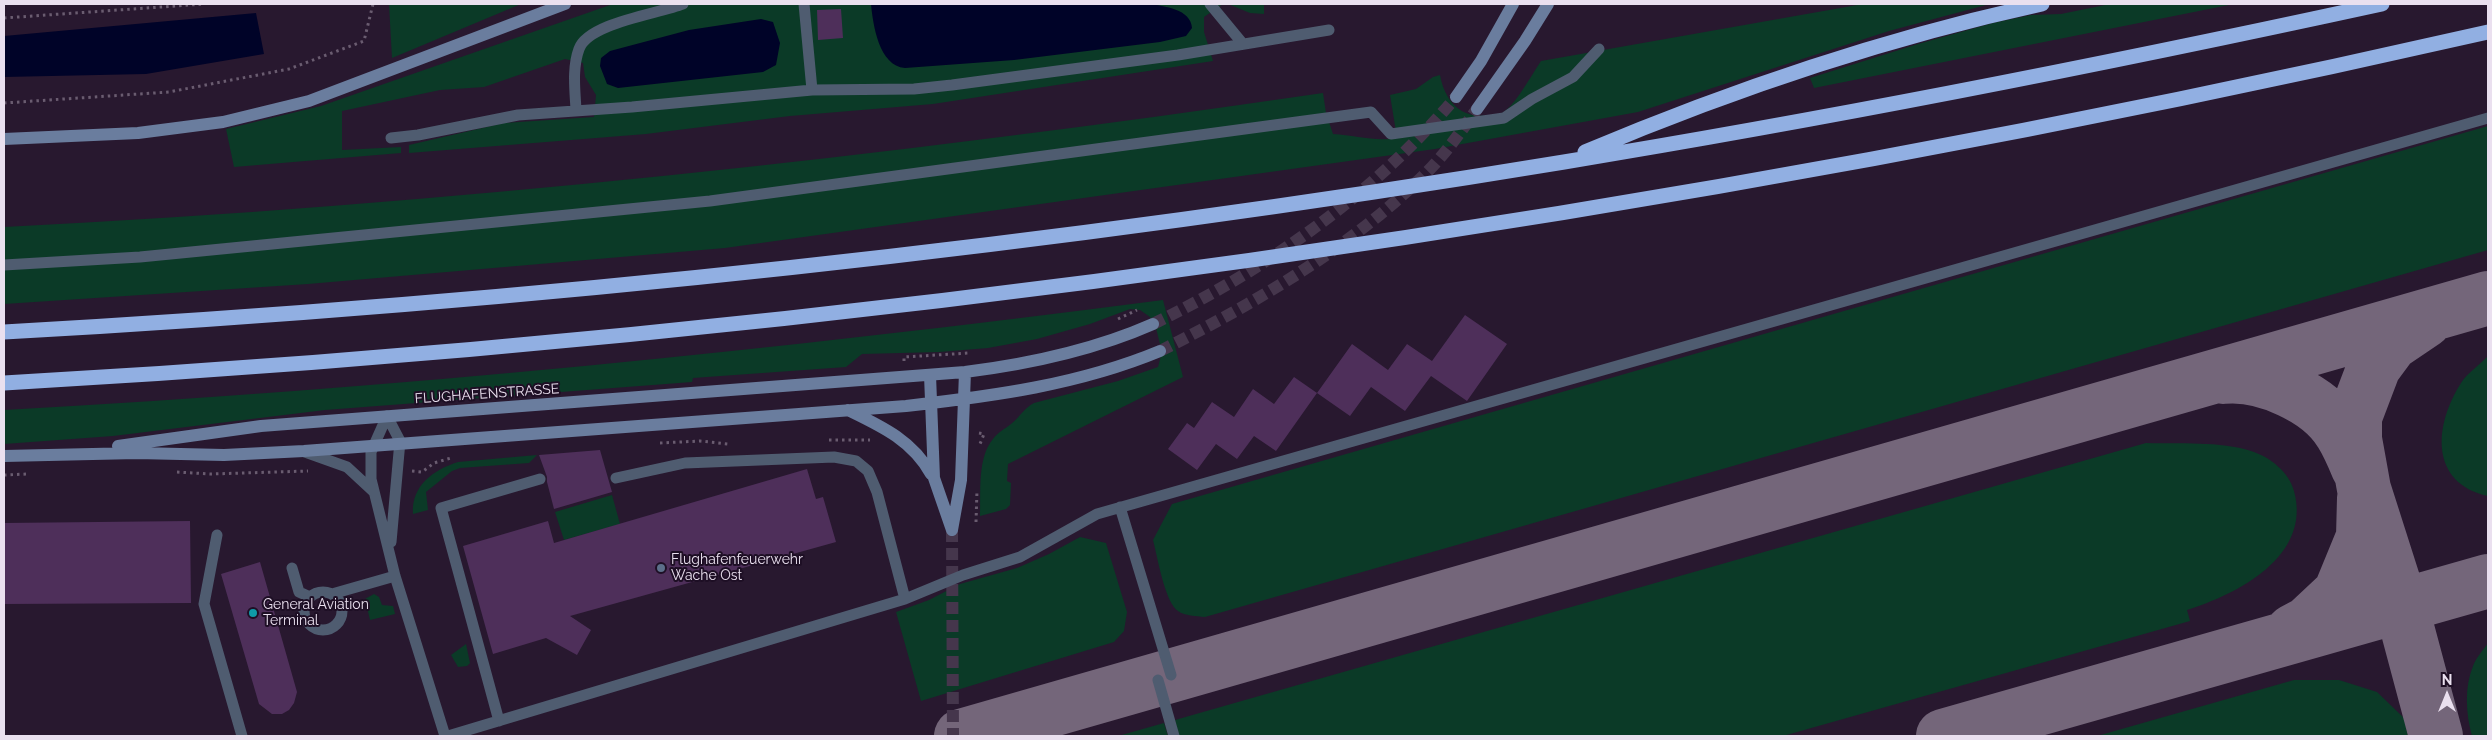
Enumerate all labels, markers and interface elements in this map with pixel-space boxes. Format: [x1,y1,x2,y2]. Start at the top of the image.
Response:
street label: FLUGHAFENSTRASSE [414,381,560,407]
place label: Flughafenfeuerwehr Wache Ost [671,552,803,584]
marker: Flughafenfeuerwehr Wache Ost [655,562,667,574]
place label: General Aviation Terminal [263,597,369,630]
marker: General Aviation Terminal [247,607,259,619]
north arrow [2422,670,2472,720]
text: N [2442,672,2452,688]

